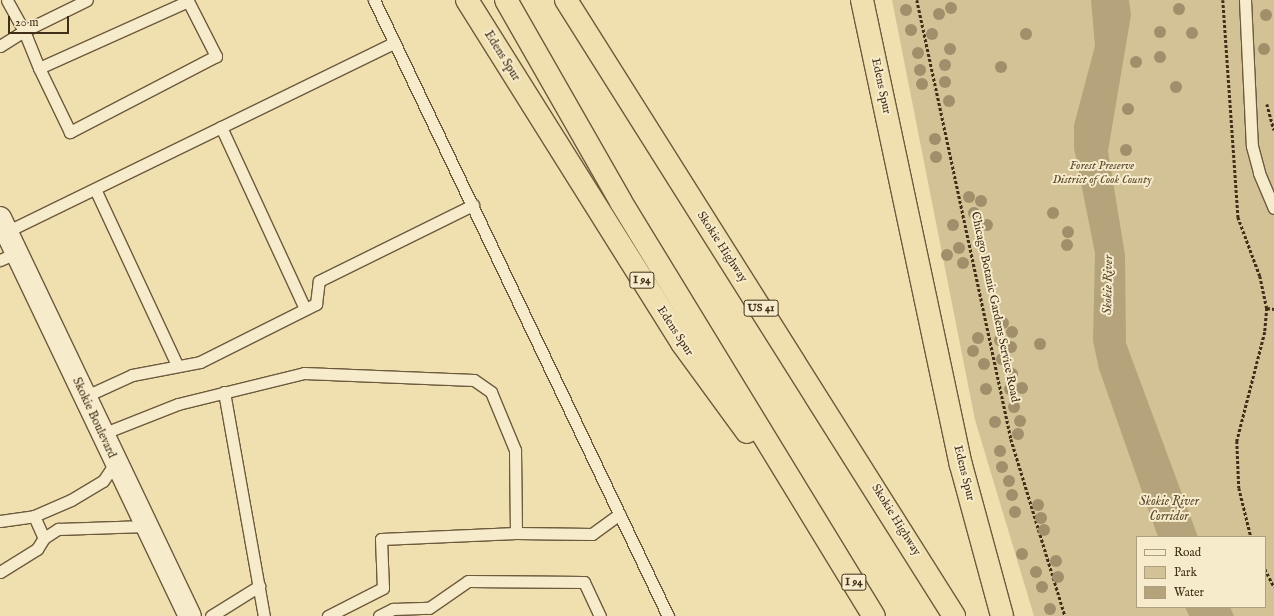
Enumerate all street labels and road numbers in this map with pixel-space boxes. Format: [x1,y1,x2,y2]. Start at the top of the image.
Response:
street label: Edens Spur [481,28,523,84]
street label: Edens Spur [868,57,894,115]
street label: Skokie Highway [694,209,750,285]
street label: Chicago Botanic Gardens Service Road [968,210,1022,404]
road number: I 94 [629,271,655,289]
road number: US 41 [743,299,779,317]
street label: Edens Spur [654,303,696,359]
street label: Skokie Boulevard [69,375,119,461]
street label: Edens Spur [950,444,978,502]
street label: Skokie Highway [868,482,924,558]
road number: I 94 [841,573,867,591]

